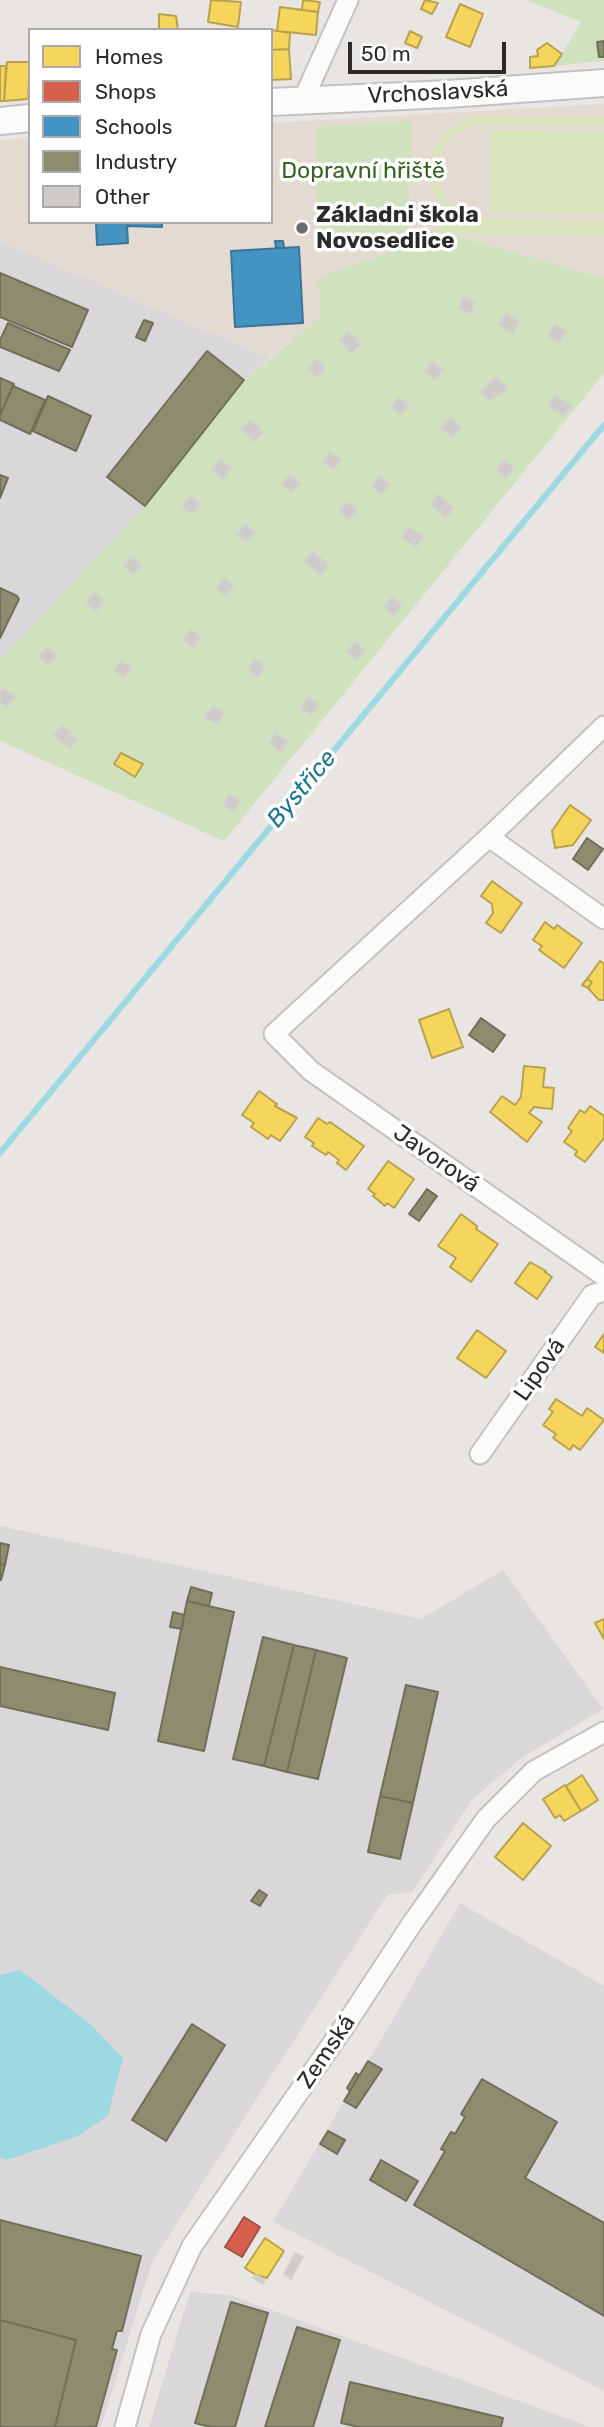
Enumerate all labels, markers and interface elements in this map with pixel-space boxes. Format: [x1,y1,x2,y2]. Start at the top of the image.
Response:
legend [28,28,273,224]
scale bar [352,28,510,72]
text: 50 m [361,41,411,66]
text: Homes [95,44,163,69]
street label: Vrchoslavská [367,76,509,110]
text: Shops [95,79,156,104]
text: Schools [95,114,172,139]
text: Industry [95,149,177,174]
park label: Dopravní hřiště [281,157,445,185]
text: Other [95,184,150,209]
place label: Základni škola Novosedlice [316,201,479,255]
marker: Základni škola Novosedlice [294,220,310,236]
water label: Bystřice [261,744,343,834]
street label: Javorová [388,1119,484,1199]
street label: Lipová [509,1333,571,1407]
street label: Zemská [292,2010,362,2094]

